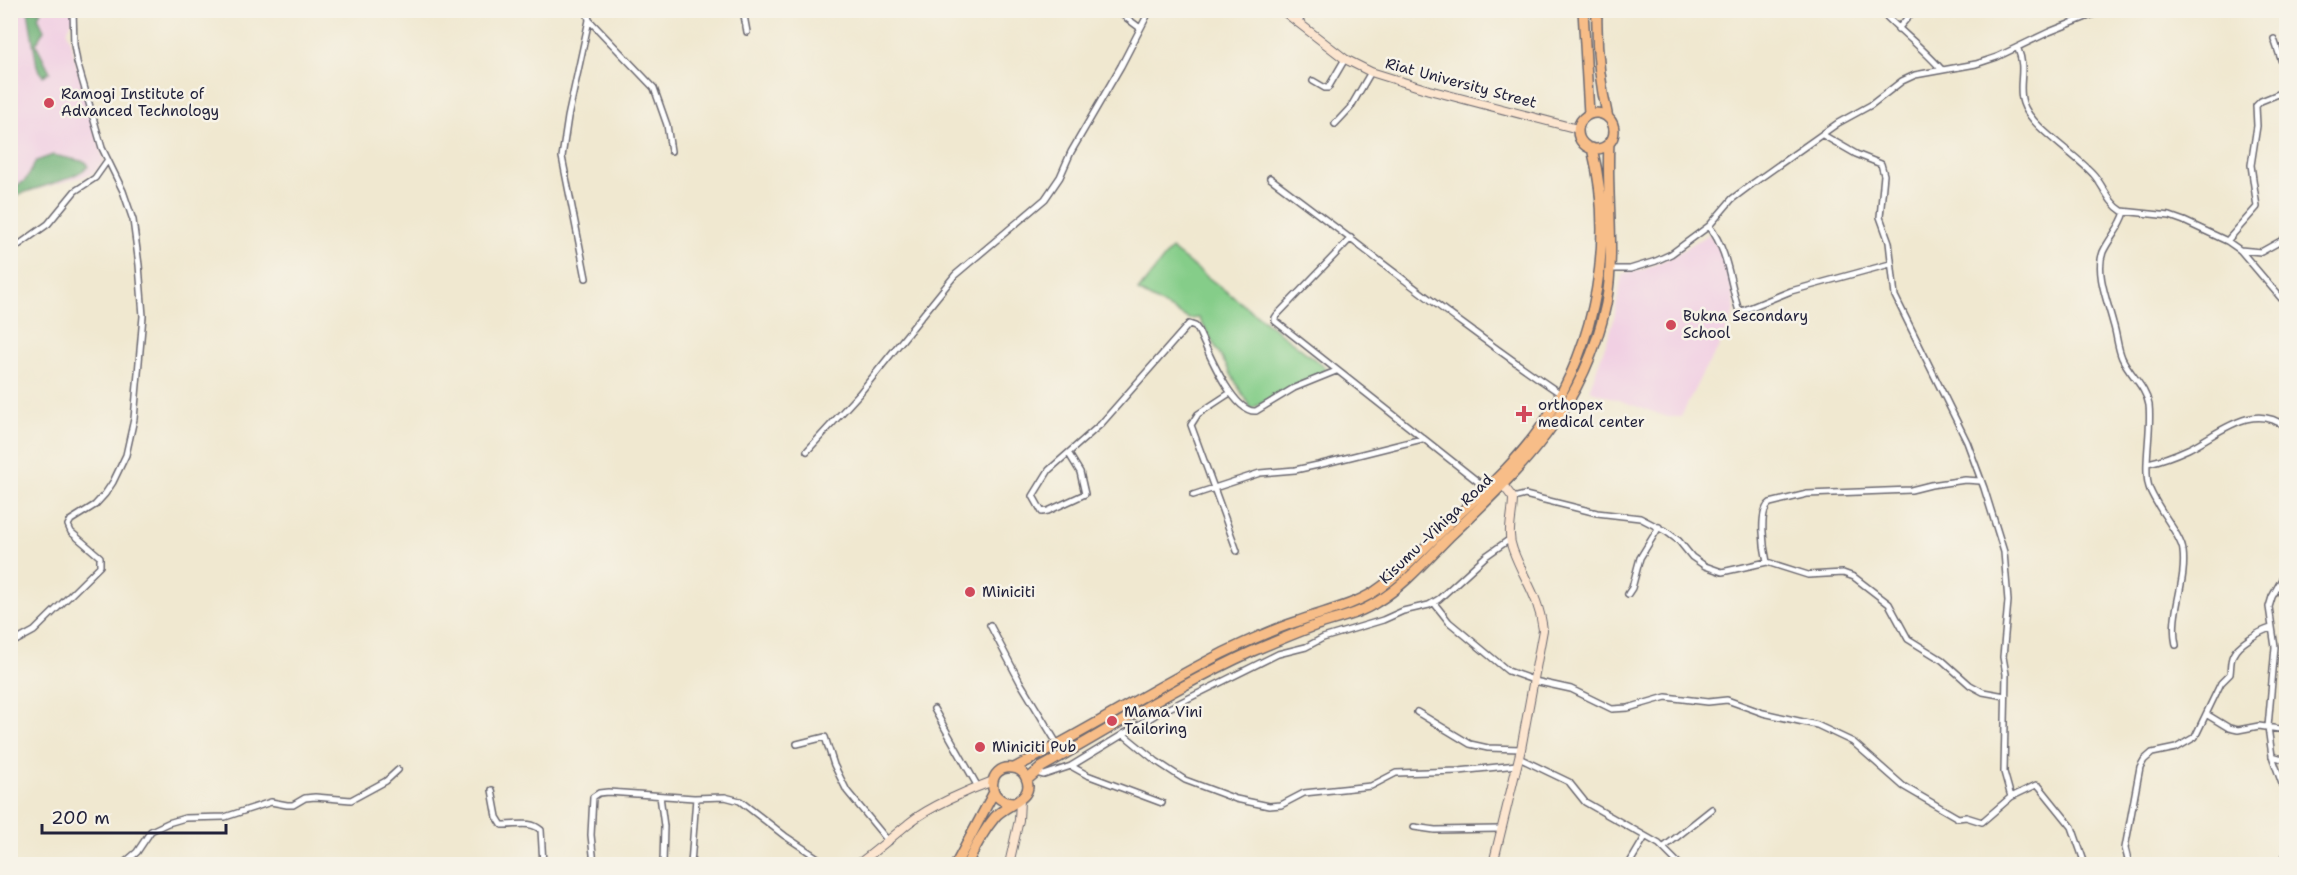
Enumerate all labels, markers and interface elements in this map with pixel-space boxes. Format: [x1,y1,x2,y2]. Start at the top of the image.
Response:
street label: Riat University Street [1383,53,1539,113]
place label: Ramogi Institute of Advanced Technology [61,84,219,121]
marker: Ramogi Institute of Advanced Technology [42,96,56,110]
place label: Bukna Secondary School [1683,306,1808,343]
marker: Bukna Secondary School [1664,318,1678,332]
place label: orthopex medical center [1538,395,1645,432]
marker: orthopex medical center [1515,405,1533,423]
street label: Kisumu -Vihiga Road [1375,469,1497,588]
place label: Miniciti [982,582,1035,602]
marker: Miniciti [963,585,977,599]
place label: Mama Vini Tailoring [1124,702,1203,739]
marker: Mama Vini Tailoring [1105,714,1119,728]
place label: Miniciti Pub [992,737,1076,757]
marker: Miniciti Pub [973,740,987,754]
scale bar [42,797,226,835]
text: 200 m [51,806,110,830]

